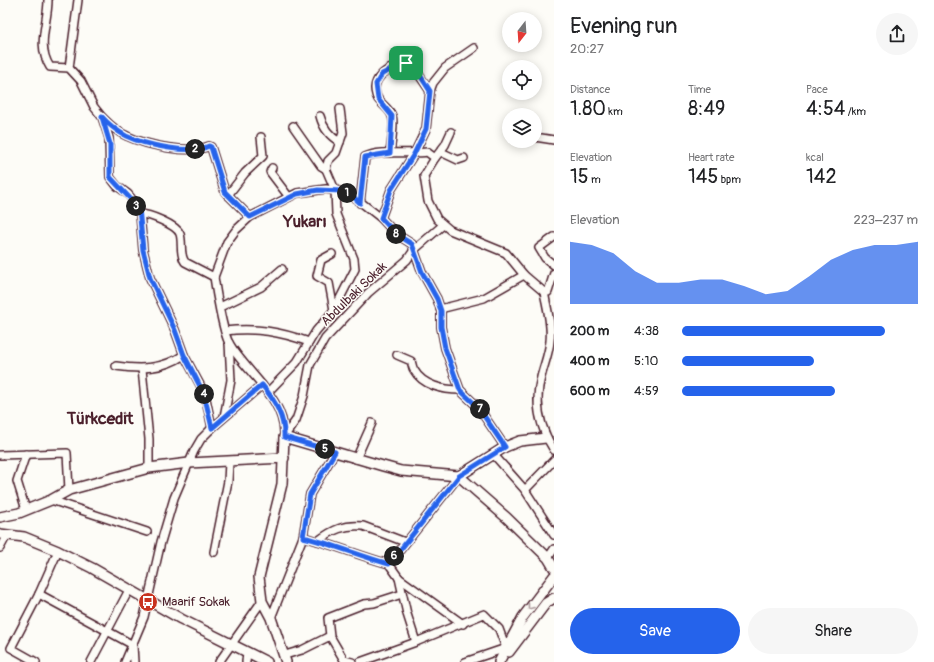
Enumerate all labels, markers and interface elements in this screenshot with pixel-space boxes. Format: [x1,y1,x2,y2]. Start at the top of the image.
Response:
north arrow [502,12,542,52]
map controls [502,12,542,148]
text: Evening run [570,12,678,40]
button: share [876,13,918,55]
text: 20:27 [570,41,604,57]
pin [389,46,423,80]
icon: arrive [395,52,417,74]
button: locate [502,60,542,100]
text: Distance [570,83,610,96]
text: Time [688,83,711,96]
text: Pace [806,83,828,96]
text: 1.80 [570,96,606,121]
text: 8:49 [688,96,725,121]
text: 4:54 [806,96,845,121]
text: km [606,105,623,118]
text: /km [845,105,866,118]
button: layers [502,108,542,148]
pin: 2 [185,139,205,159]
text: 2 [192,142,198,155]
text: Elevation [570,151,612,164]
text: Heart rate [688,151,734,164]
text: kcal [806,151,824,164]
text: 15 [570,164,589,189]
text: 145 [688,164,718,189]
text: 142 [806,164,837,189]
text: m [589,173,601,186]
text: bpm [718,173,741,186]
pin: 1 [337,183,357,203]
text: 1 [345,186,349,199]
pin: 3 [126,196,146,216]
text: 3 [133,199,139,212]
district label: Yukarı [282,211,327,232]
text: Elevation [570,212,620,228]
text: 223–237 m [854,212,918,228]
pin: 8 [386,224,406,244]
text: 8 [393,227,399,240]
street label: Abdulbaki Sokak [318,258,391,329]
text: 200 m [570,323,609,339]
text: 4:38 [634,323,659,339]
text: 400 m [570,353,610,369]
text: 5:10 [634,353,658,369]
text: 600 m [570,383,610,399]
text: 4:59 [634,383,659,399]
pin: 4 [194,384,214,404]
text: 4 [201,387,207,400]
pin: 7 [470,399,490,419]
text: 7 [477,402,483,415]
district label: Türkcedit [66,408,134,429]
pin: 5 [315,439,335,459]
text: 5 [322,442,328,455]
pin: 6 [384,546,404,566]
text: 6 [391,549,397,562]
bus stop icon: Maarif Sokak [137,591,159,613]
place label: Maarif Sokak [162,594,231,610]
one-way arrow [527,603,535,610]
button: Save [570,608,740,654]
button: Share [748,608,918,654]

